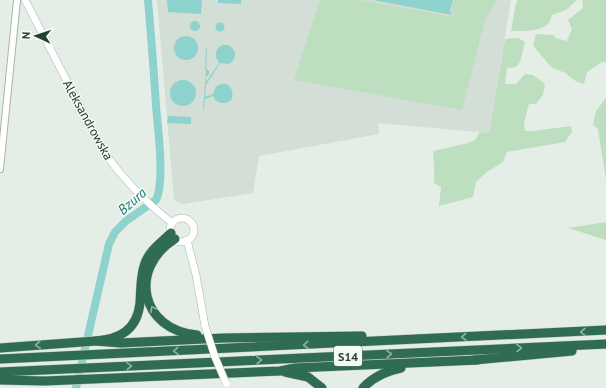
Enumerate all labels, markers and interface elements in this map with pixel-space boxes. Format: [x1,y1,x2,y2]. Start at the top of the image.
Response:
north arrow [16,16,56,56]
text: N [19,31,33,39]
street label: Aleksandrowska [59,77,117,163]
water label: Bzura [114,183,150,218]
one-way arrow [150,306,158,313]
one-way arrow [580,327,586,336]
one-way arrow [461,333,467,341]
one-way arrow [35,340,41,349]
one-way arrow [303,340,309,349]
one-way arrow [516,344,522,352]
one-way arrow [173,346,179,355]
road number: S14 [334,346,362,366]
one-way arrow [386,349,392,358]
one-way arrow [256,356,262,364]
one-way arrow [126,362,132,370]

